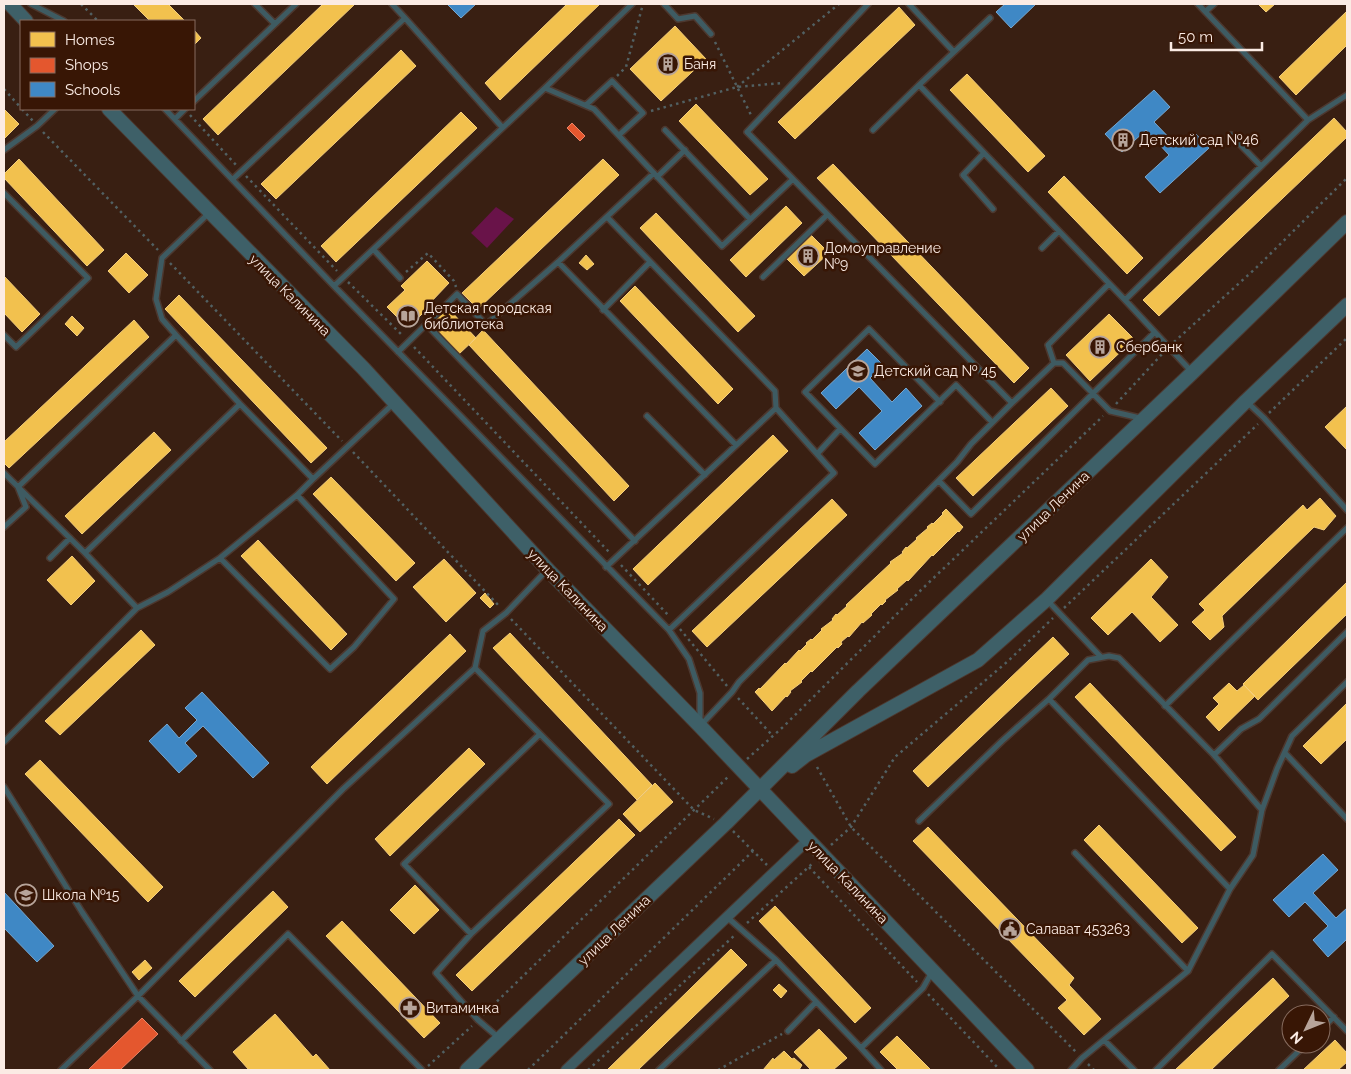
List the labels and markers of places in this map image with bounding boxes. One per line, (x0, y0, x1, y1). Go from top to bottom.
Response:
building icon: Баня (656, 52, 680, 76)
place label: Баня (684, 56, 716, 72)
building icon: Детский сад №46 (1111, 128, 1135, 152)
place label: Детский сад №46 (1139, 132, 1259, 148)
place label: Домоуправление №9 (824, 240, 941, 272)
building icon: Домоуправление №9 (796, 244, 820, 268)
place label: Детская городская библиотека (424, 300, 552, 332)
library icon: Детская городская библиотека (396, 304, 420, 328)
building icon: Сбербанк (1088, 335, 1112, 359)
place label: Сбербанк (1116, 339, 1183, 355)
school or university icon: Детский сад № 45 (846, 359, 870, 383)
place label: Детский сад № 45 (874, 363, 997, 379)
school or university icon: Школа №15 (14, 883, 38, 907)
place label: Школа №15 (42, 887, 120, 903)
public building icon: Салават 453263 (998, 917, 1022, 941)
place label: Салават 453263 (1026, 921, 1130, 937)
pharmacy icon: Витаминка (398, 996, 422, 1020)
place label: Витаминка (426, 1000, 499, 1016)

